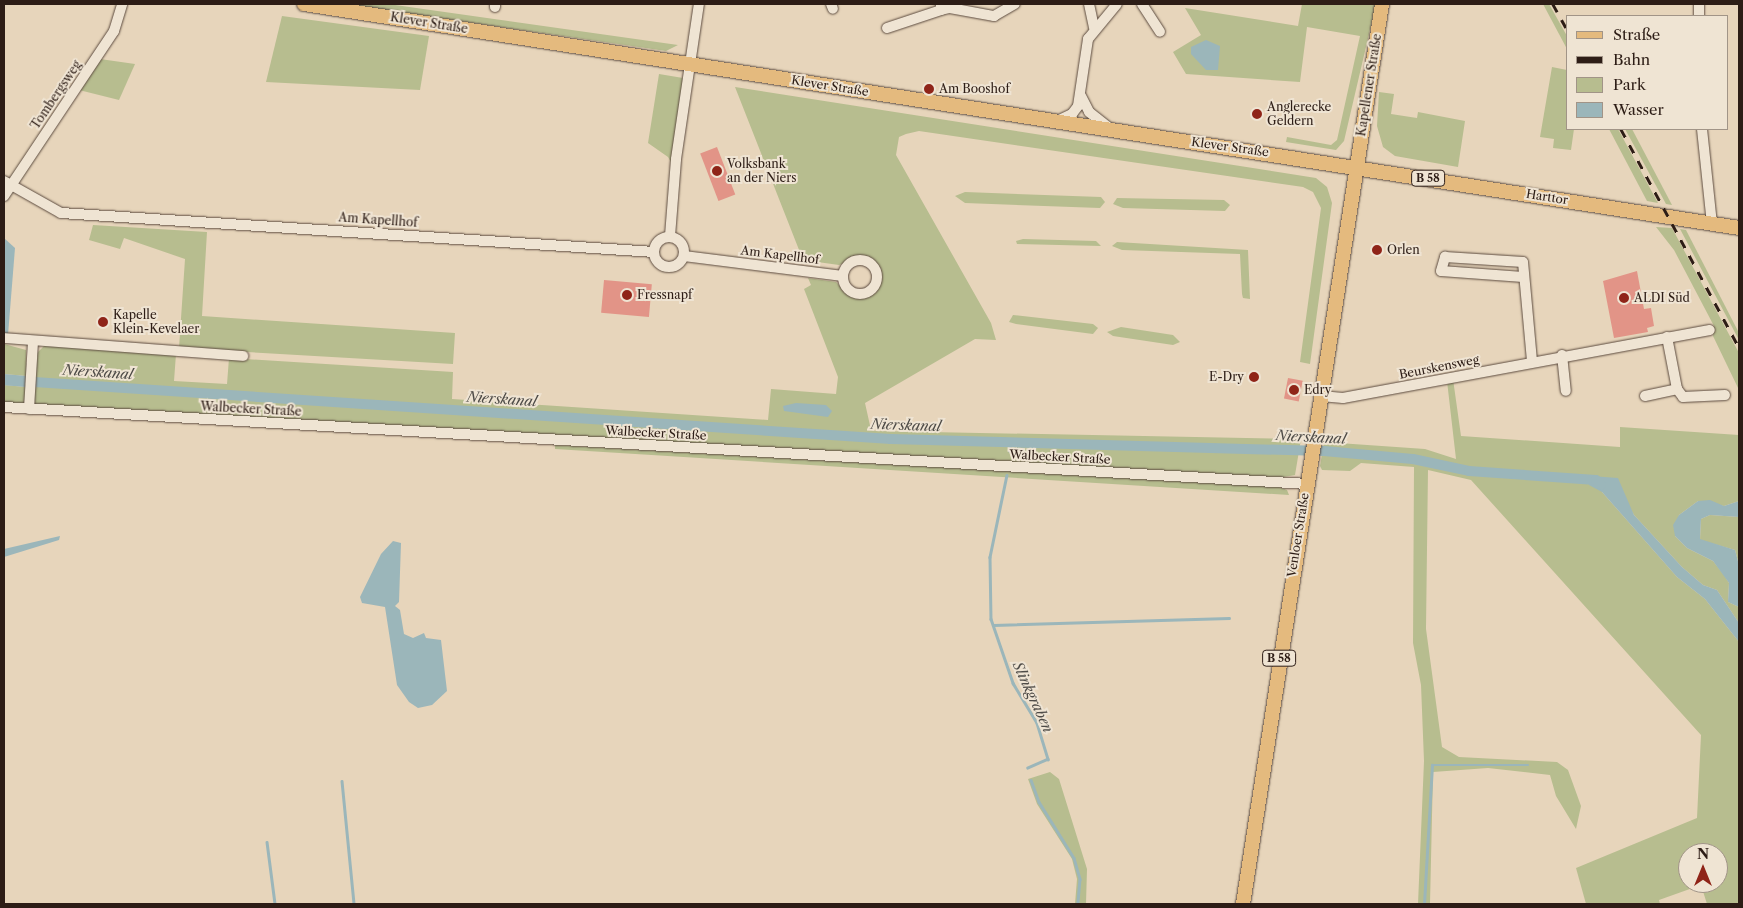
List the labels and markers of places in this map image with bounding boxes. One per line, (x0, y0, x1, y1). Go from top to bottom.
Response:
place label: Am Booshof (939, 82, 1010, 96)
marker: Am Booshof (923, 83, 935, 95)
place label: Anglerecke Geldern (1267, 100, 1331, 128)
marker: Anglerecke Geldern (1251, 108, 1263, 120)
place label: Volksbank an der Niers (727, 157, 797, 185)
marker: Volksbank an der Niers (711, 165, 723, 177)
place label: Orlen (1387, 243, 1420, 257)
marker: Orlen (1371, 244, 1383, 256)
place label: Fressnapf (637, 288, 692, 302)
marker: Fressnapf (621, 289, 633, 301)
place label: ALDI Süd (1634, 291, 1690, 305)
marker: ALDI Süd (1618, 292, 1630, 304)
place label: Kapelle Klein-Kevelaer (113, 308, 199, 336)
marker: Kapelle Klein-Kevelaer (97, 316, 109, 328)
place label: E-Dry (1209, 370, 1244, 384)
marker: E-Dry (1248, 371, 1260, 383)
place label: Edry (1304, 383, 1331, 397)
marker: Edry (1288, 384, 1300, 396)

